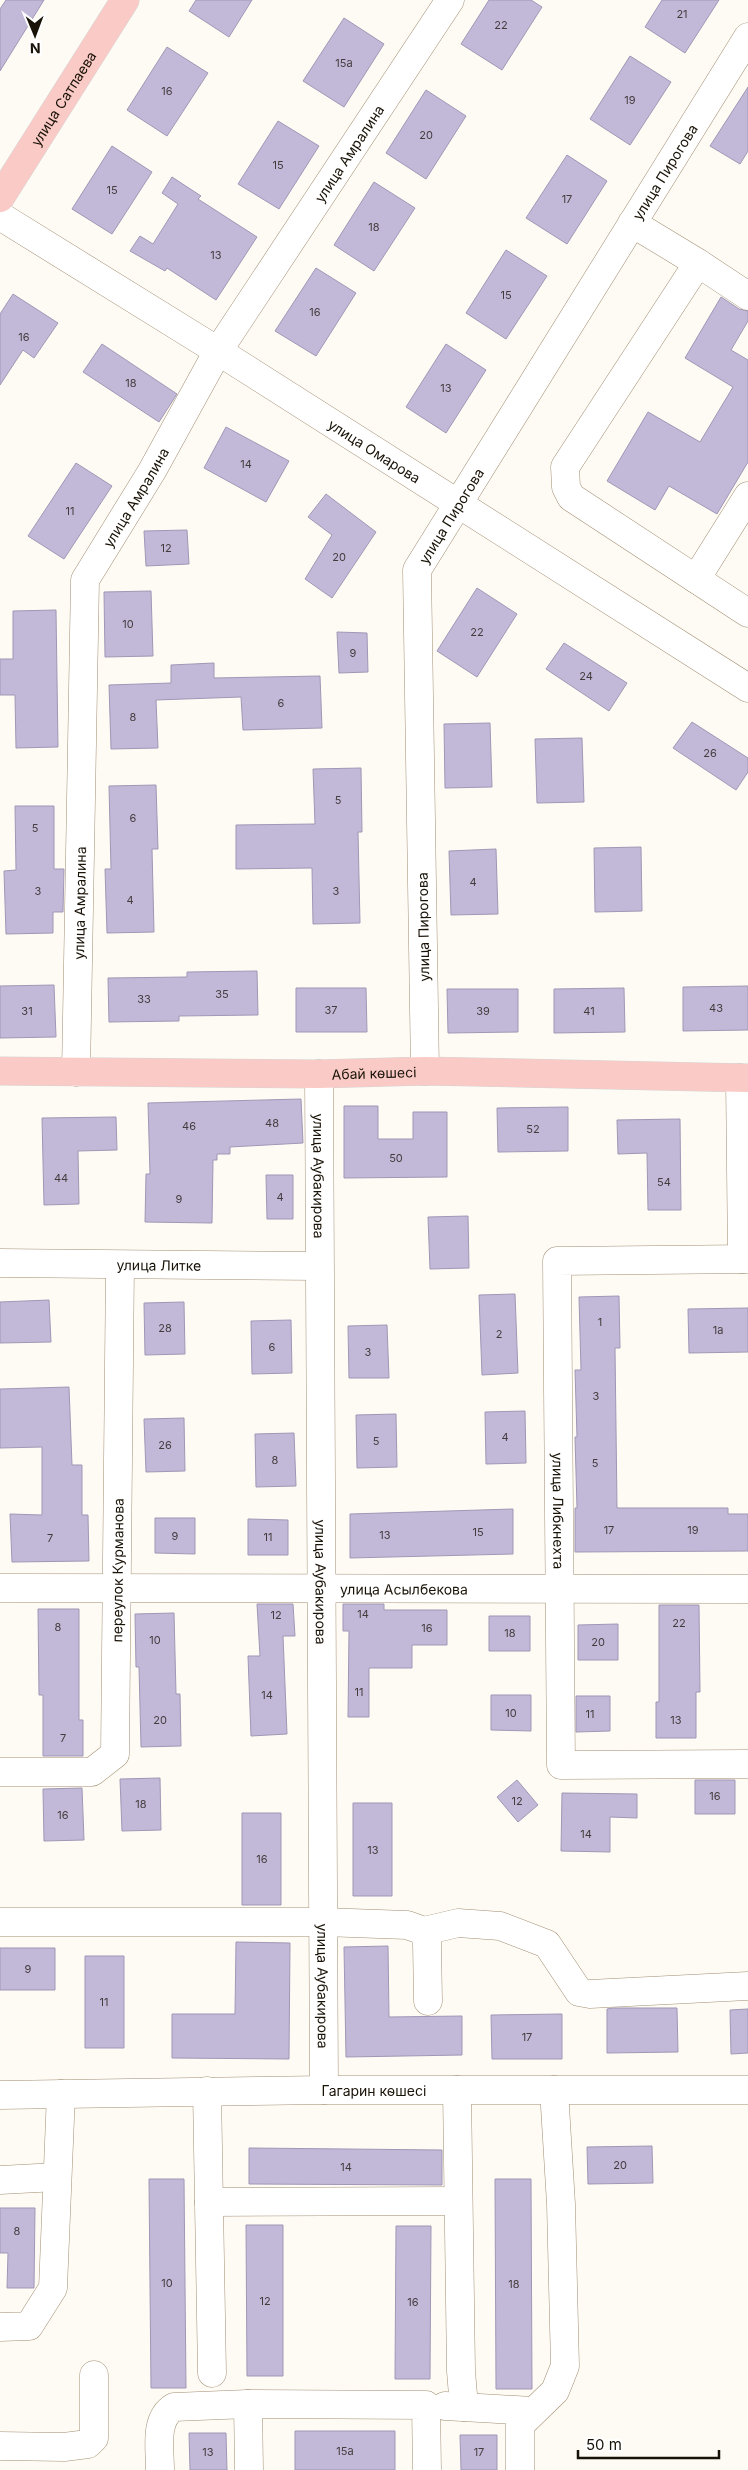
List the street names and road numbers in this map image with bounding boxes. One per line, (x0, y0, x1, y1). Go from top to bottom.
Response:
street label: улица Сатпаева (27, 48, 99, 149)
street label: улица Амралина (310, 101, 387, 205)
street label: улица Пирогова (628, 121, 701, 223)
street label: улица Омарова (325, 415, 424, 486)
street label: улица Амралина (99, 444, 172, 550)
street label: улица Пирогова (415, 465, 487, 567)
street label: улица Амралина (70, 846, 89, 960)
street label: улица Пирогова (414, 872, 432, 982)
street label: Абай көшесі (331, 1063, 417, 1082)
street label: улица Аубакирова (311, 1113, 328, 1239)
street label: улица Литке (117, 1256, 201, 1273)
street label: улица Либкнехта (550, 1452, 568, 1569)
street label: переулок Курманова (108, 1498, 126, 1643)
street label: улица Аубакирова (313, 1519, 330, 1645)
street label: улица Асылбекова (340, 1580, 468, 1597)
street label: улица Аубакирова (315, 1923, 332, 2049)
street label: Гагарин көшесі (322, 2082, 426, 2099)

